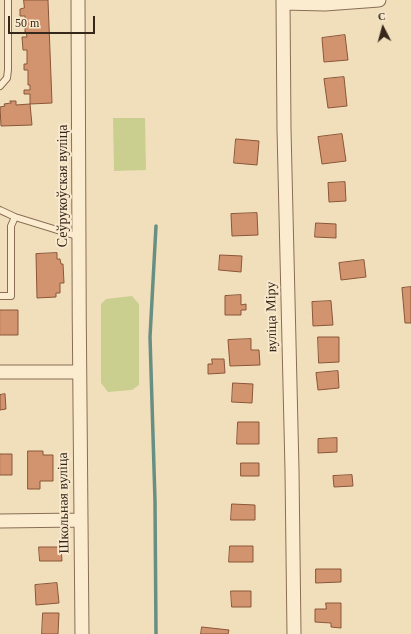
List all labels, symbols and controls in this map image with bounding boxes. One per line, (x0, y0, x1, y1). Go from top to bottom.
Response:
scale bar (10, 8, 97, 34)
north arrow (363, 8, 403, 48)
text: С (377, 10, 386, 22)
text: 50 m (15, 16, 39, 30)
street label: Сеўрукоўская вуліца (55, 125, 71, 247)
street label: вуліца Міру (263, 281, 281, 353)
street label: Школьная вуліца (55, 452, 73, 554)

